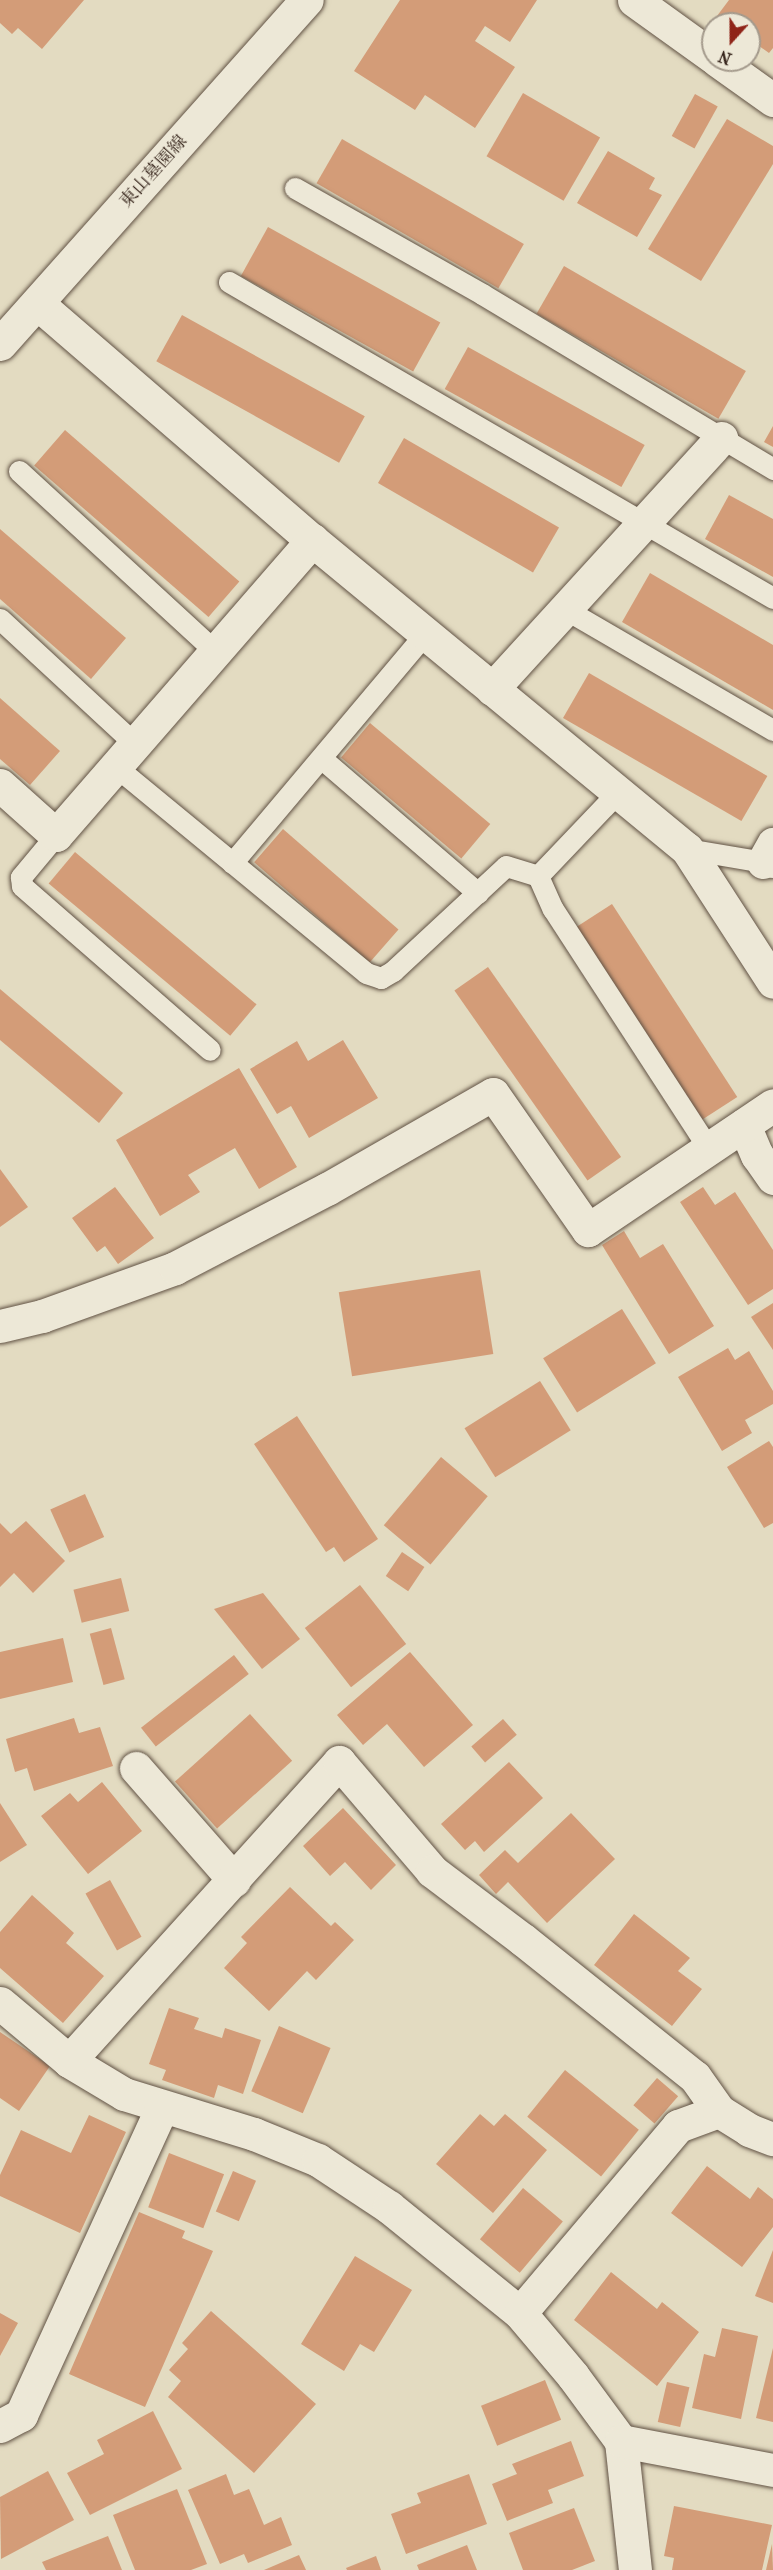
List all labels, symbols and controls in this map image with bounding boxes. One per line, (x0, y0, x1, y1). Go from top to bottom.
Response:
north arrow (701, 12, 761, 72)
text: N (716, 46, 734, 68)
street label: 東山墓園線 (116, 131, 192, 213)

